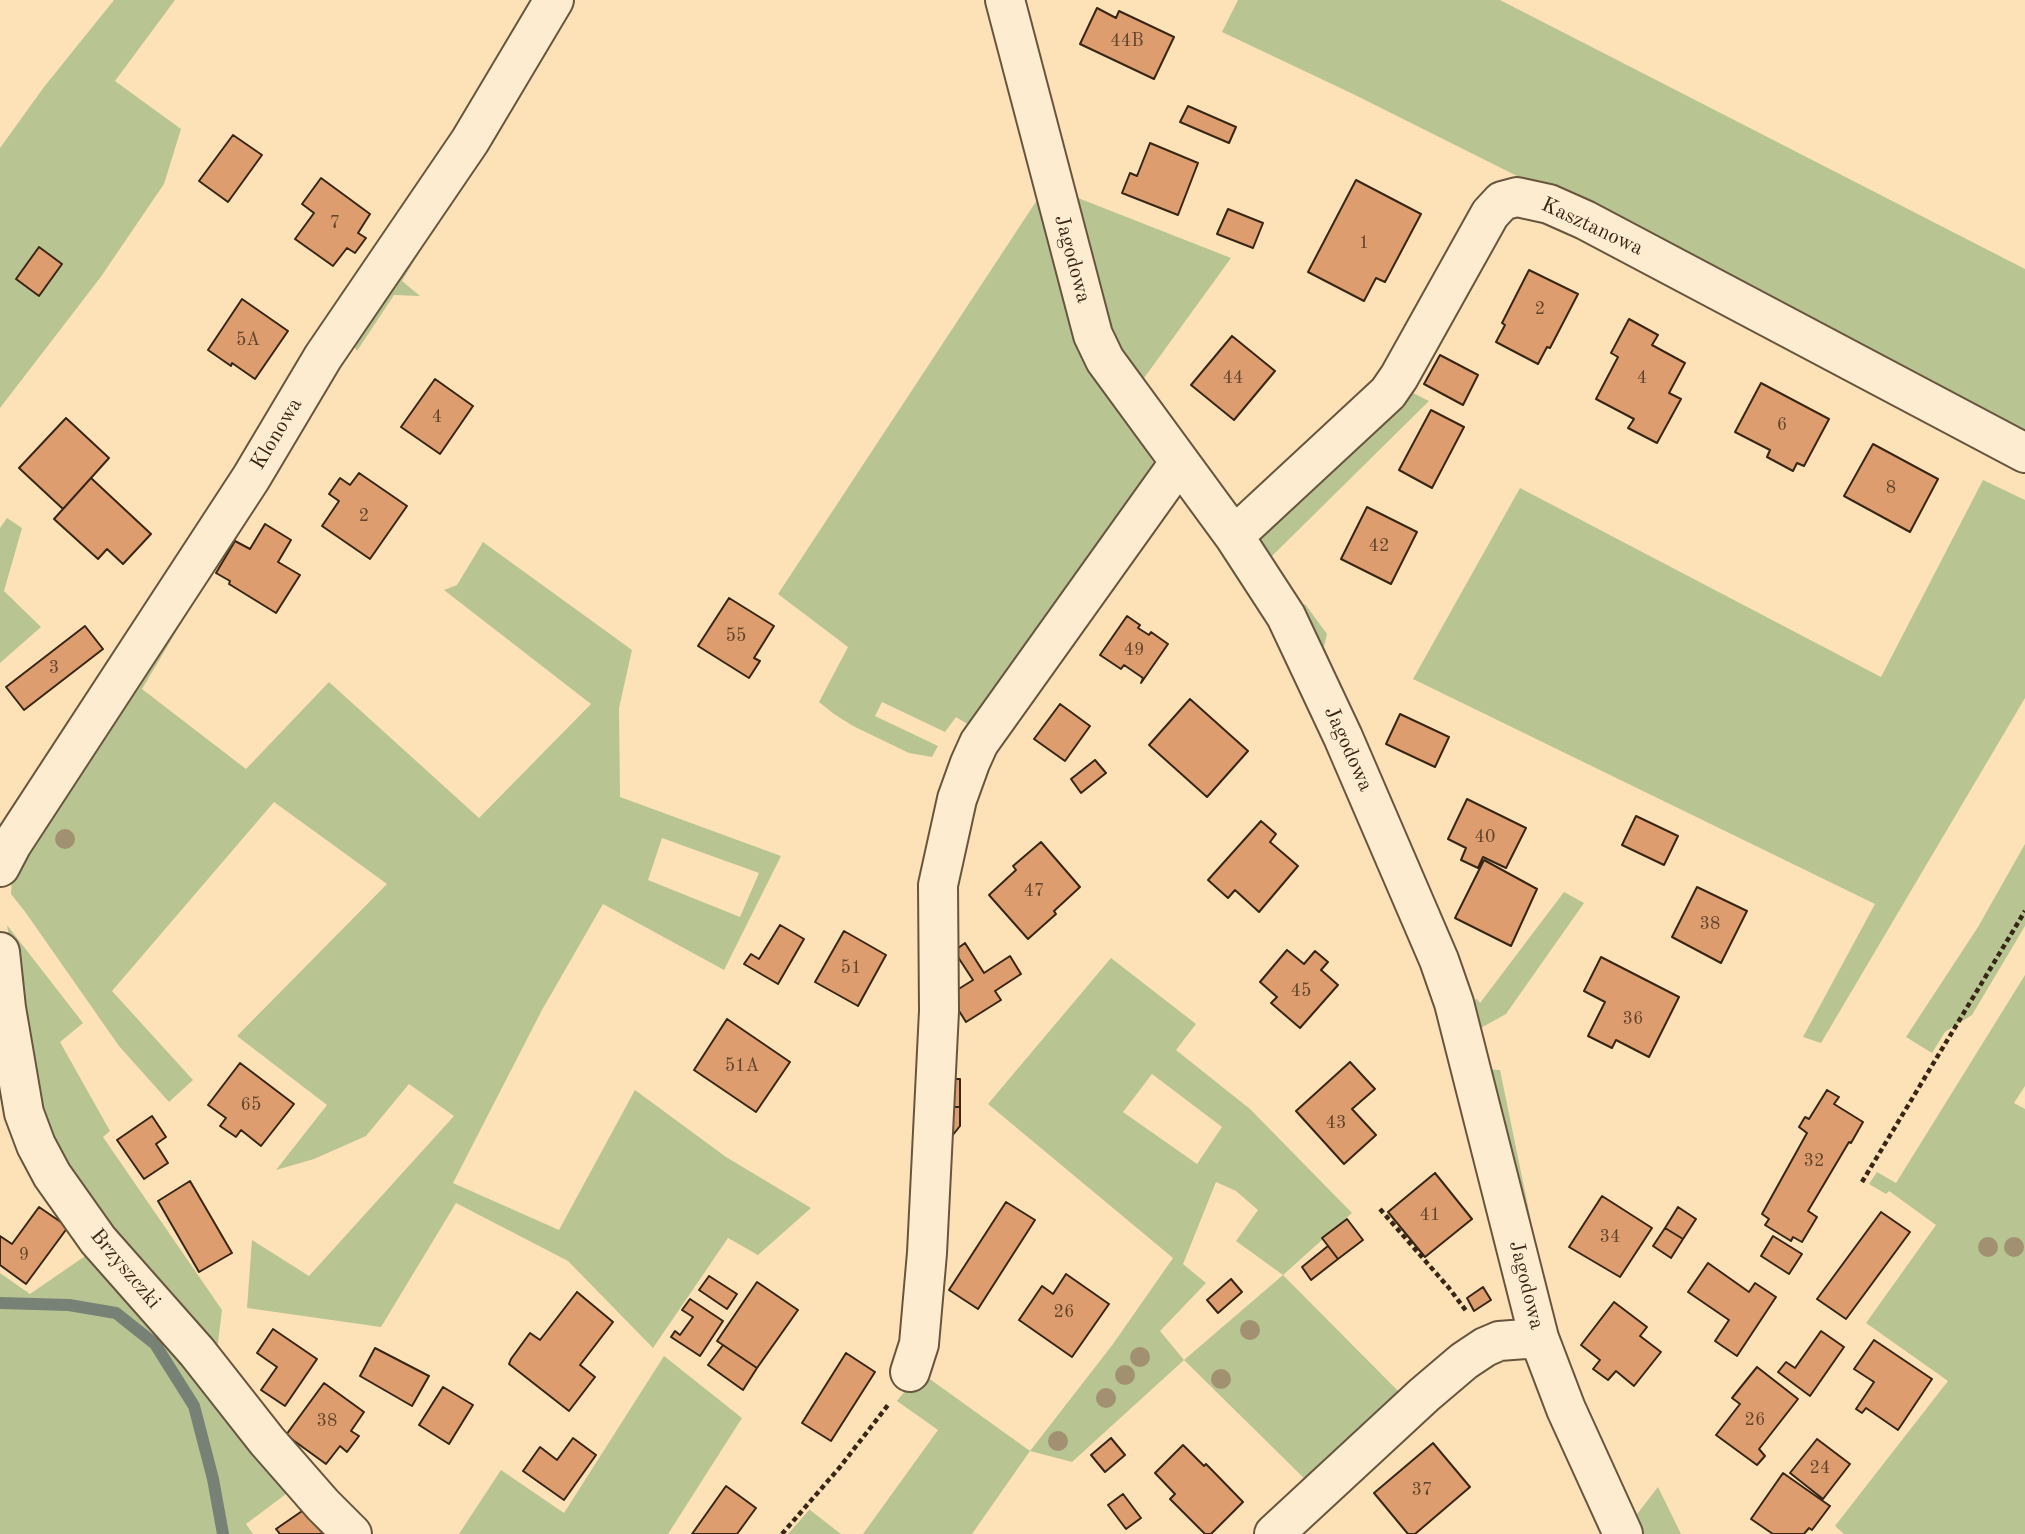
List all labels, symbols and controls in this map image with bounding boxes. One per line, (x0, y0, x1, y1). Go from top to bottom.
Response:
house number: 44B (1110, 30, 1144, 52)
street label: Kasztanowa (1537, 192, 1647, 262)
house number: 7 (330, 212, 340, 234)
street label: Jagodowa (1048, 212, 1096, 306)
house number: 1 (1359, 232, 1369, 254)
house number: 2 (1535, 298, 1545, 320)
house number: 5A (236, 329, 260, 351)
house number: 44 (1223, 367, 1243, 389)
house number: 4 (1637, 367, 1647, 389)
street label: Klonowa (246, 393, 308, 475)
house number: 4 (432, 406, 442, 428)
house number: 6 (1777, 414, 1787, 436)
house number: 8 (1886, 477, 1896, 499)
house number: 2 (359, 505, 369, 527)
house number: 42 (1369, 535, 1389, 557)
house number: 55 (726, 625, 746, 647)
house number: 49 (1124, 639, 1144, 661)
house number: 3 (49, 657, 59, 679)
street label: Jagodowa (1318, 703, 1378, 795)
house number: 40 (1475, 826, 1495, 848)
house number: 47 (1024, 880, 1044, 902)
house number: 38 (1700, 913, 1720, 935)
house number: 51 (841, 957, 861, 979)
house number: 45 (1291, 980, 1311, 1002)
house number: 36 (1623, 1008, 1643, 1030)
house number: 51A (725, 1055, 759, 1077)
house number: 65 (241, 1094, 261, 1116)
house number: 43 (1326, 1112, 1346, 1134)
house number: 32 (1804, 1150, 1824, 1172)
house number: 41 (1420, 1204, 1440, 1226)
street label: Brzyszczki (84, 1224, 166, 1314)
house number: 34 (1600, 1226, 1620, 1248)
street label: Jagodowa (1503, 1238, 1549, 1332)
house number: 9 (19, 1244, 29, 1266)
house number: 26 (1054, 1301, 1074, 1323)
house number: 26 (1745, 1409, 1765, 1431)
house number: 38 (317, 1410, 337, 1432)
house number: 24 (1810, 1457, 1830, 1479)
house number: 37 (1412, 1479, 1432, 1501)

